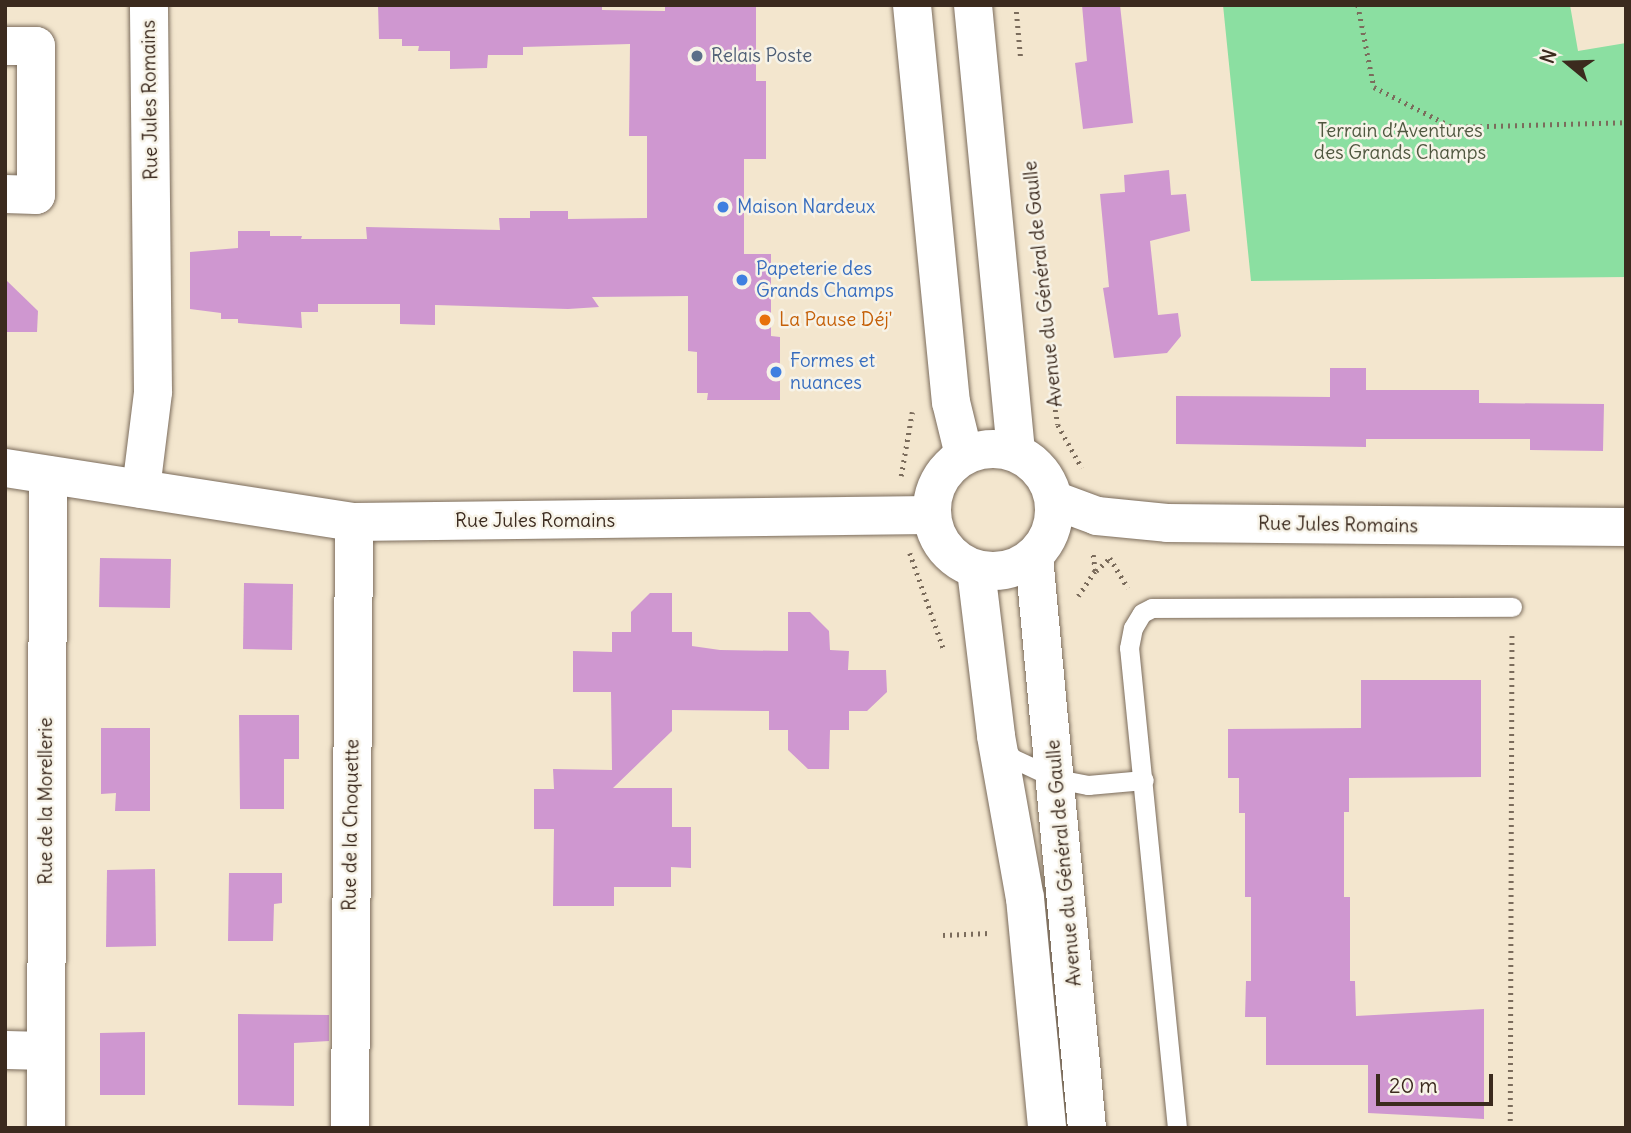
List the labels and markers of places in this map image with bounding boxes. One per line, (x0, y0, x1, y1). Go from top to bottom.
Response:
place label: Relais Poste (711, 45, 812, 67)
marker: Relais Poste (689, 48, 705, 64)
place label: Maison Nardeux (737, 196, 875, 218)
marker: Maison Nardeux (715, 199, 731, 215)
place label: Papeterie des Grands Champs (756, 258, 894, 302)
marker: Papeterie des Grands Champs (734, 272, 750, 288)
place label: La Pause Déj' (779, 309, 892, 331)
marker: La Pause Déj' (757, 312, 773, 328)
place label: Formes et nuances (790, 350, 875, 394)
marker: Formes et nuances (768, 364, 784, 380)

